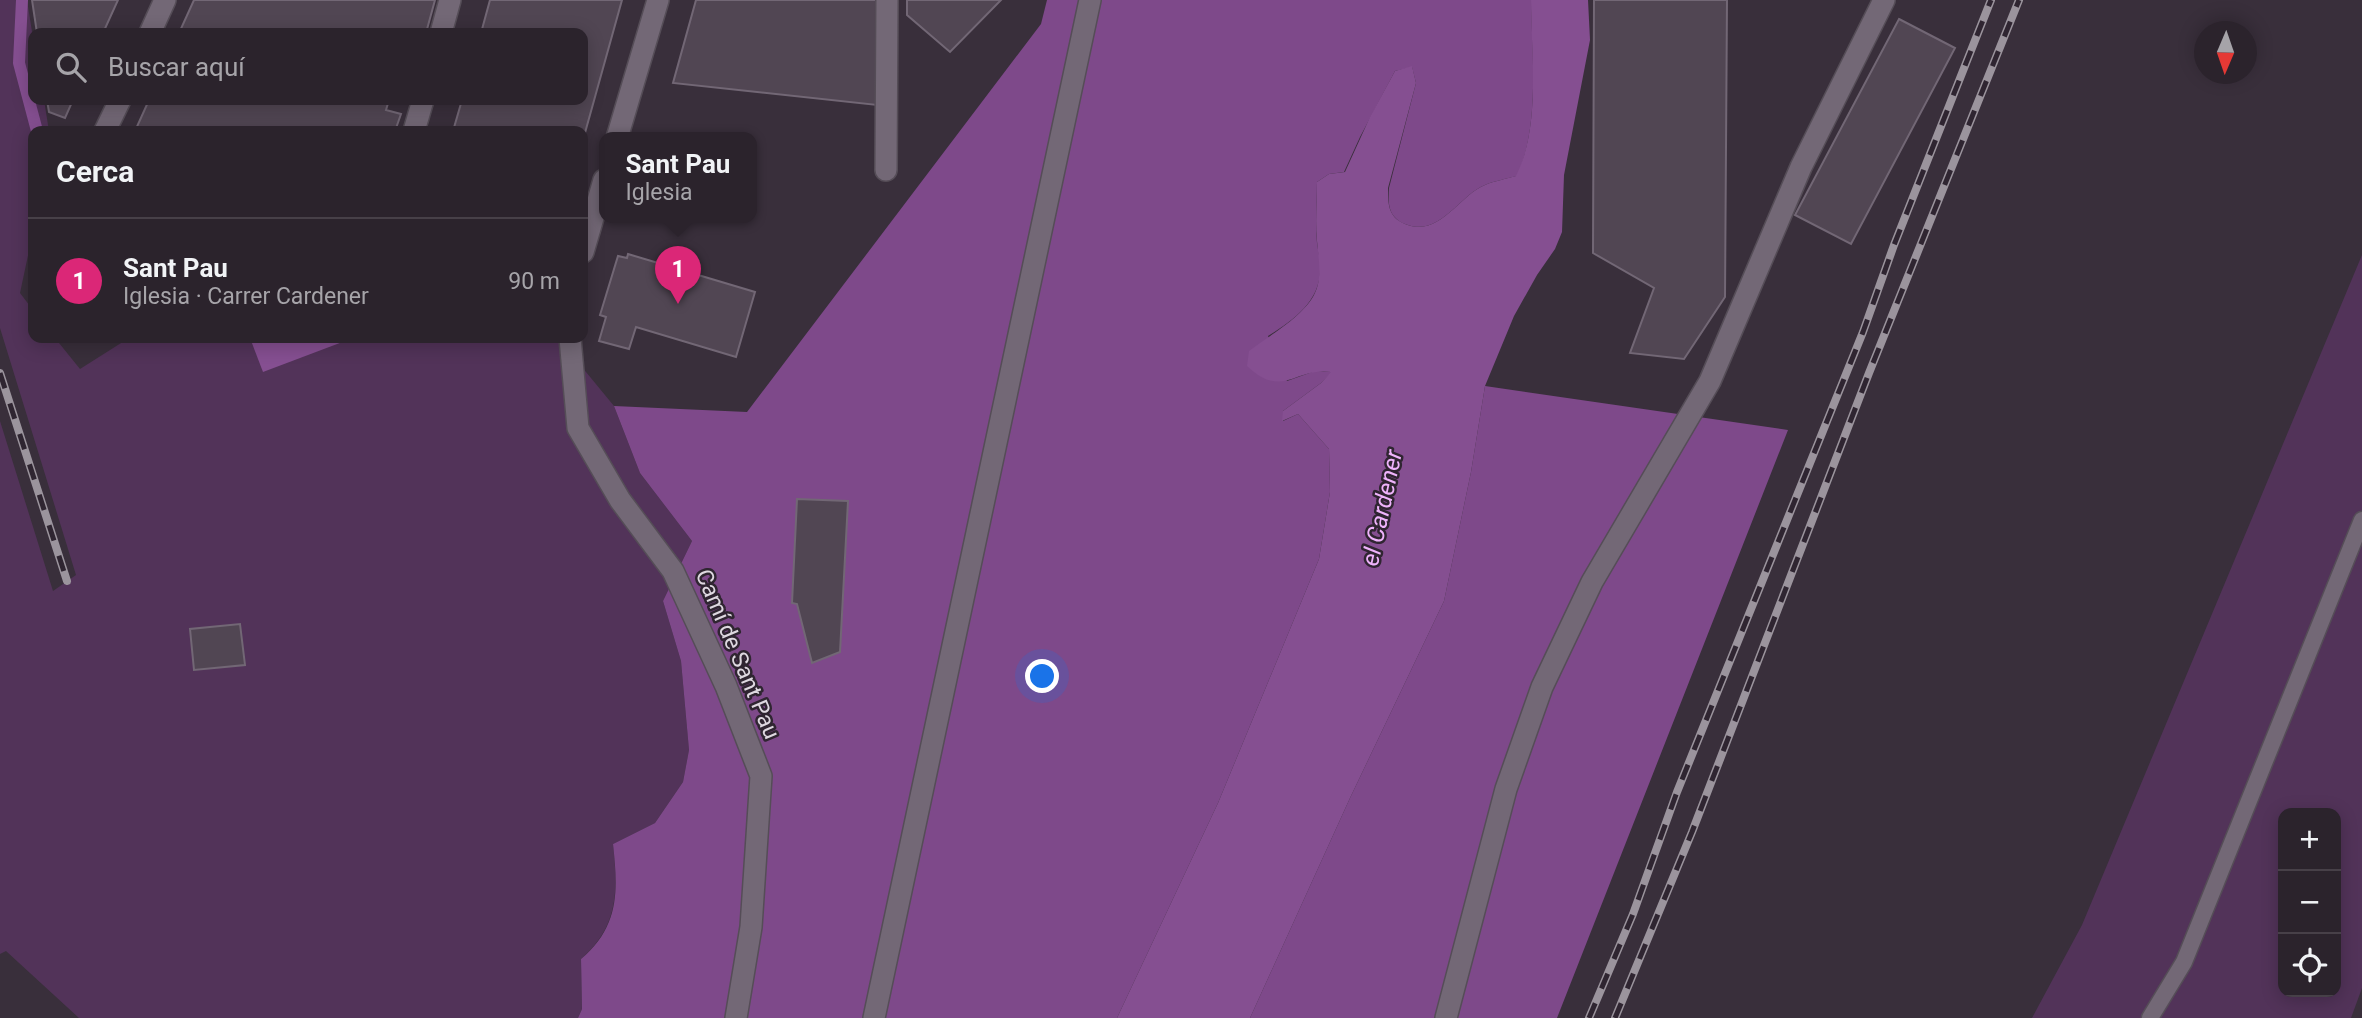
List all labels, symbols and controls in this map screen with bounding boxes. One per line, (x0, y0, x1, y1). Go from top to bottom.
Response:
north arrow (2194, 21, 2257, 84)
search box (28, 28, 588, 105)
icon: search (52, 48, 90, 86)
text: Buscar aquí (108, 52, 245, 82)
popup (599, 132, 757, 223)
text: Sant Pau (626, 149, 730, 179)
text: Cerca (56, 154, 134, 189)
text: Iglesia (626, 179, 693, 206)
pin: 1 (655, 246, 701, 304)
text: Sant Pau (123, 253, 228, 283)
text: 1 (72, 268, 86, 295)
text: 90 m (508, 268, 560, 295)
text: Iglesia · Carrer Cardener (123, 283, 369, 310)
water label: el Cardener (1356, 446, 1408, 569)
street label: Camí de Sant Pau (690, 565, 785, 743)
your location (1025, 659, 1059, 693)
map controls (2278, 808, 2341, 997)
button: + (2278, 808, 2341, 871)
button: − (2278, 871, 2341, 934)
button: locate (2278, 934, 2341, 997)

